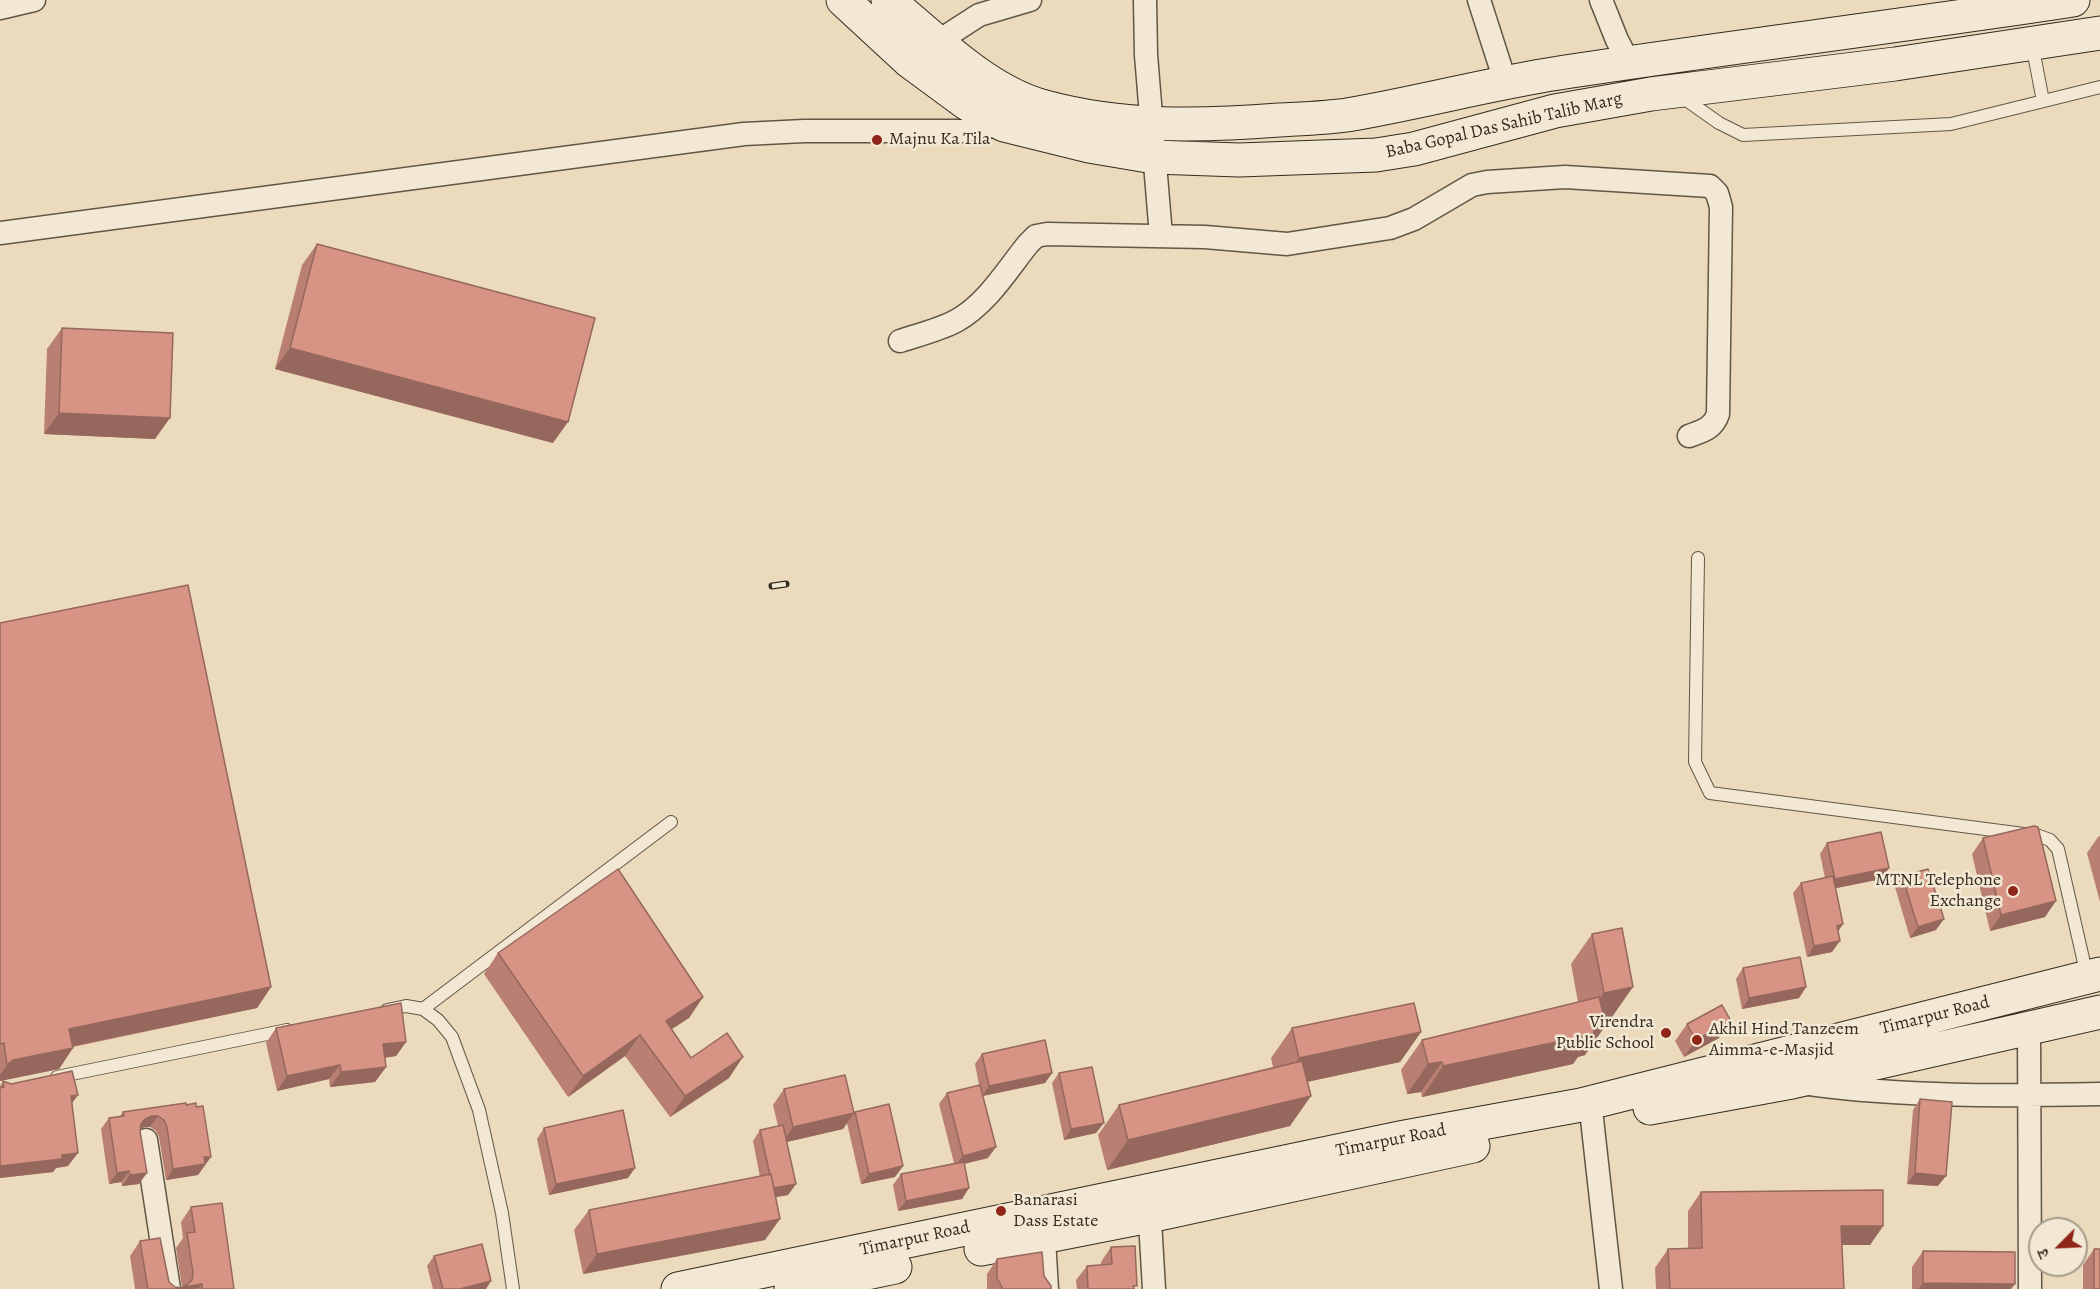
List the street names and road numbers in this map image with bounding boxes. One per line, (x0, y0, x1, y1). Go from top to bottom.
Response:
street label: Baba Gopal Das Sahib Talib Marg (1384, 88, 1624, 164)
street label: Timarpur Road (1878, 992, 1992, 1040)
street label: Timarpur Road (1334, 1120, 1448, 1162)
street label: Timarpur Road (858, 1217, 972, 1261)

